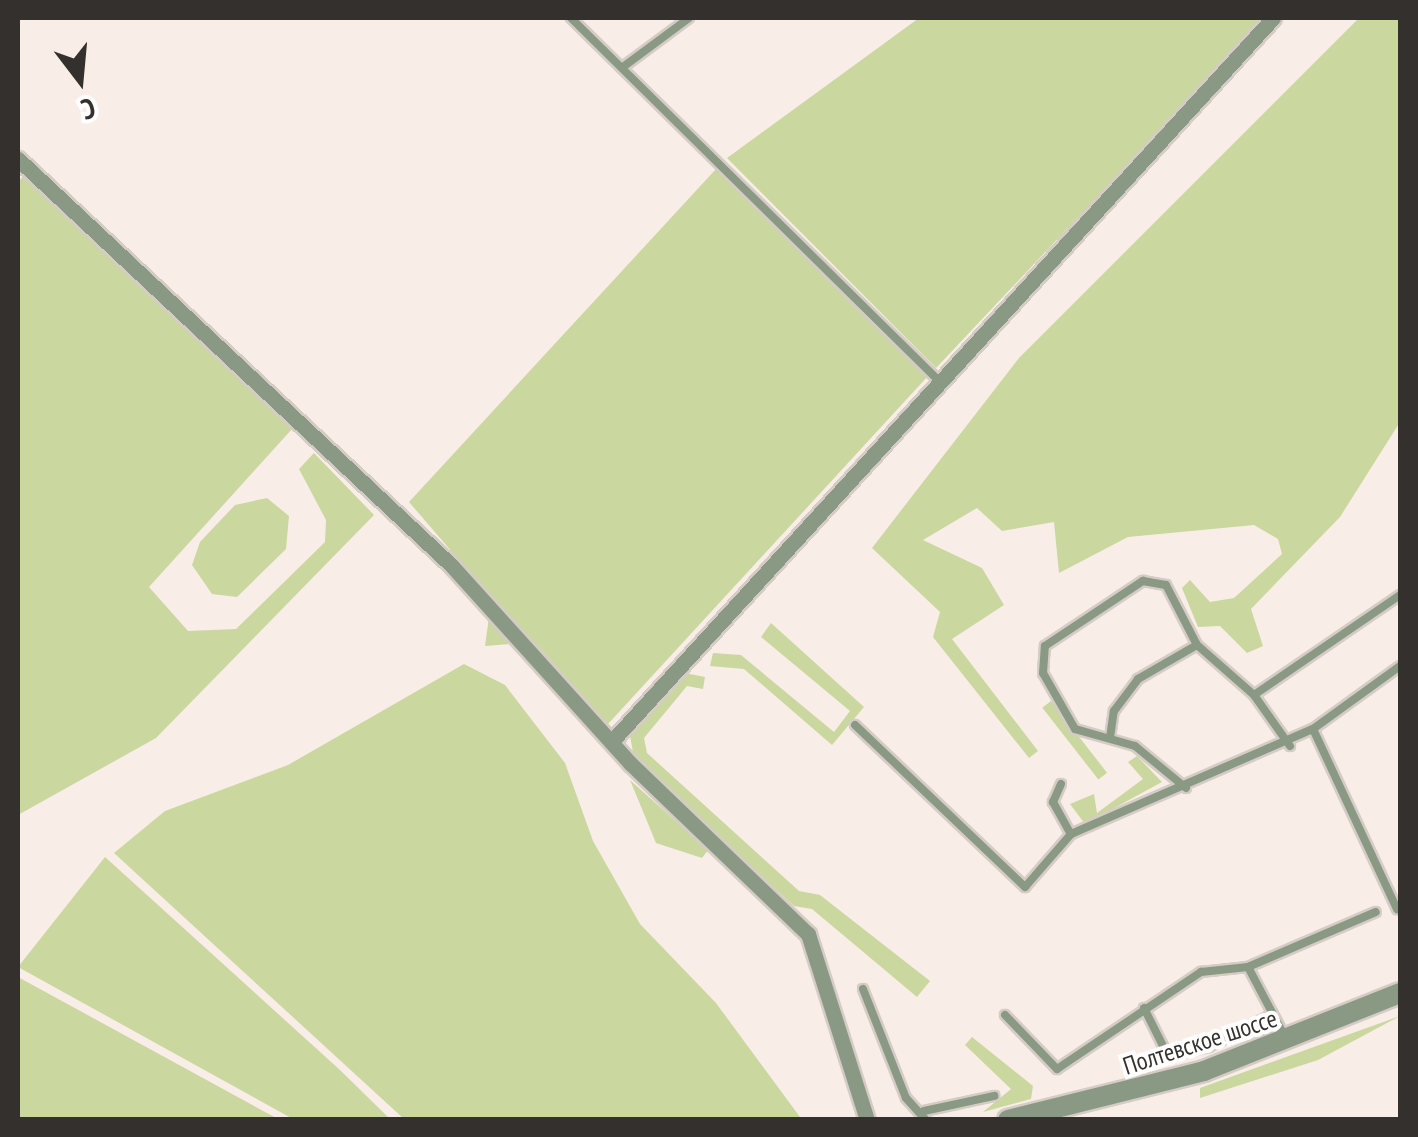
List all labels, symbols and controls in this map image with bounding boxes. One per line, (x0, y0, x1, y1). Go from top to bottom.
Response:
north arrow (30, 30, 130, 130)
text: С (77, 90, 100, 129)
street label: Полтевское шоссе (1119, 1003, 1281, 1081)

